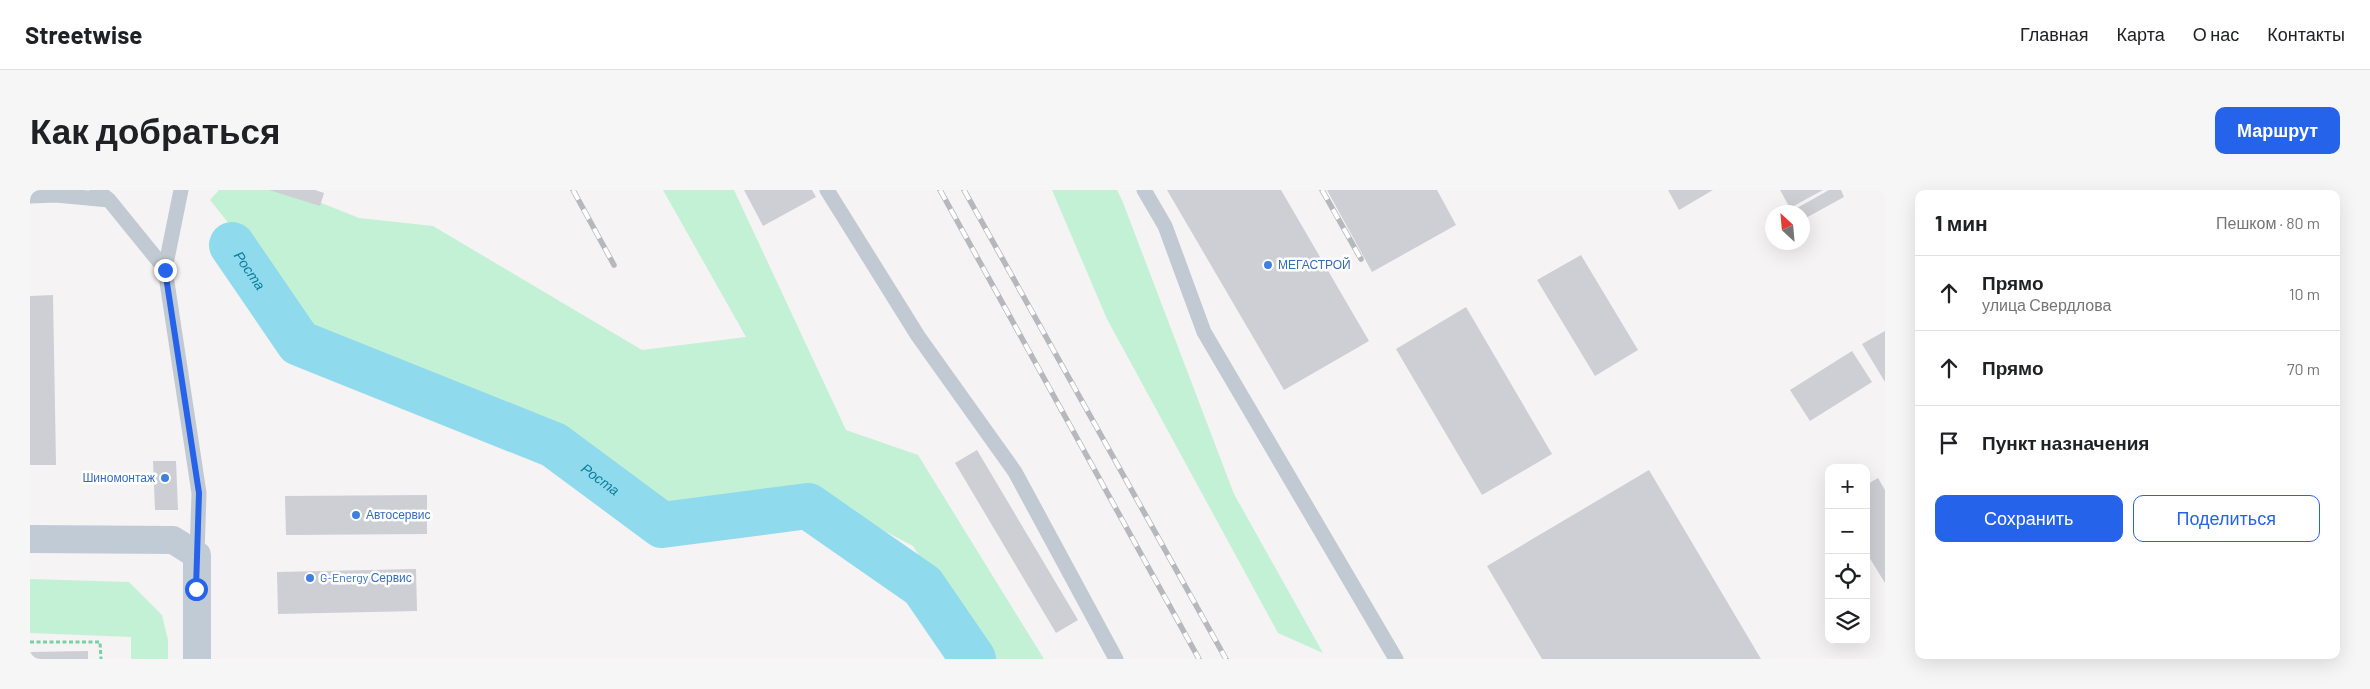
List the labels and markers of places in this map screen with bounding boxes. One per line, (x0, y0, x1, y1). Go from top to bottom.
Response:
place label: МЕГАСТРОЙ (1278, 257, 1351, 271)
marker: МЕГАСТРОЙ (1262, 259, 1274, 271)
place label: Шиномонтаж (82, 470, 155, 484)
marker: Шиномонтаж (159, 472, 171, 484)
place label: Автосервис (366, 507, 431, 522)
marker: Автосервис (350, 509, 362, 521)
place label: G-Energy Сервис (320, 570, 412, 585)
marker: G-Energy Сервис (304, 572, 316, 584)

